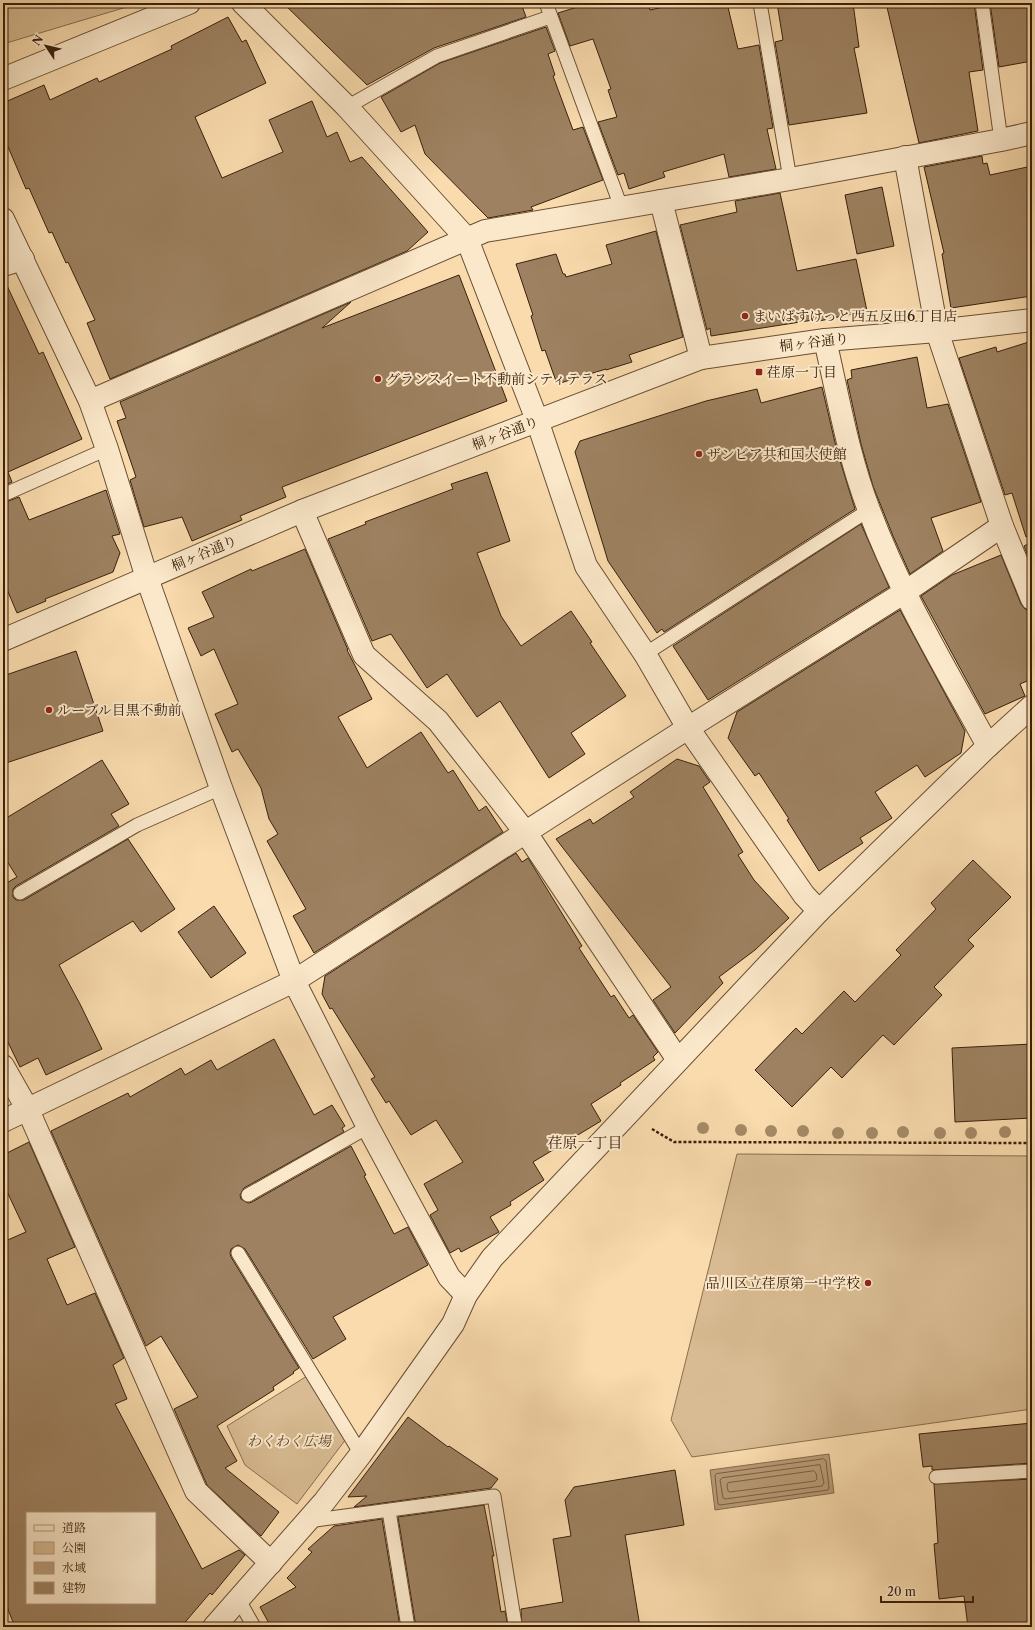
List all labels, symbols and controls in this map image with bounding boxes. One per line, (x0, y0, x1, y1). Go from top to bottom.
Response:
north arrow (26, 26, 66, 66)
text: N (29, 32, 47, 48)
place label: まいばすけっと西五反田6丁目店 (753, 307, 957, 325)
marker: まいばすけっと西五反田6丁目店 (740, 311, 750, 321)
street label: 桐ヶ谷通り (778, 329, 850, 355)
place label: 荏原一丁目 (767, 363, 837, 381)
marker: 荏原一丁目 (754, 367, 764, 377)
place label: グランスイート不動前シティテラス (386, 370, 608, 388)
marker: グランスイート不動前シティテラス (373, 374, 383, 384)
street label: 桐ヶ谷通り (469, 412, 541, 454)
place label: ザンビア共和国大使館 (707, 445, 847, 463)
marker: ザンビア共和国大使館 (694, 449, 704, 459)
street label: 桐ヶ谷通り (168, 531, 240, 575)
place label: ルーブル目黒不動前 (57, 701, 182, 719)
marker: ルーブル目黒不動前 (44, 705, 54, 715)
district label: 荏原一丁目 (547, 1133, 623, 1152)
place label: 品川区立荏原第一中学校 (706, 1274, 860, 1292)
marker: 品川区立荏原第一中学校 (863, 1278, 873, 1288)
park label: わくわく広場 (247, 1432, 333, 1450)
legend (26, 1512, 156, 1604)
text: 道路 (62, 1520, 86, 1535)
text: 公園 (62, 1540, 86, 1555)
text: 水域 (62, 1560, 86, 1575)
scale bar (881, 1578, 973, 1604)
text: 建物 (62, 1580, 86, 1595)
text: 20 m (887, 1584, 916, 1599)

